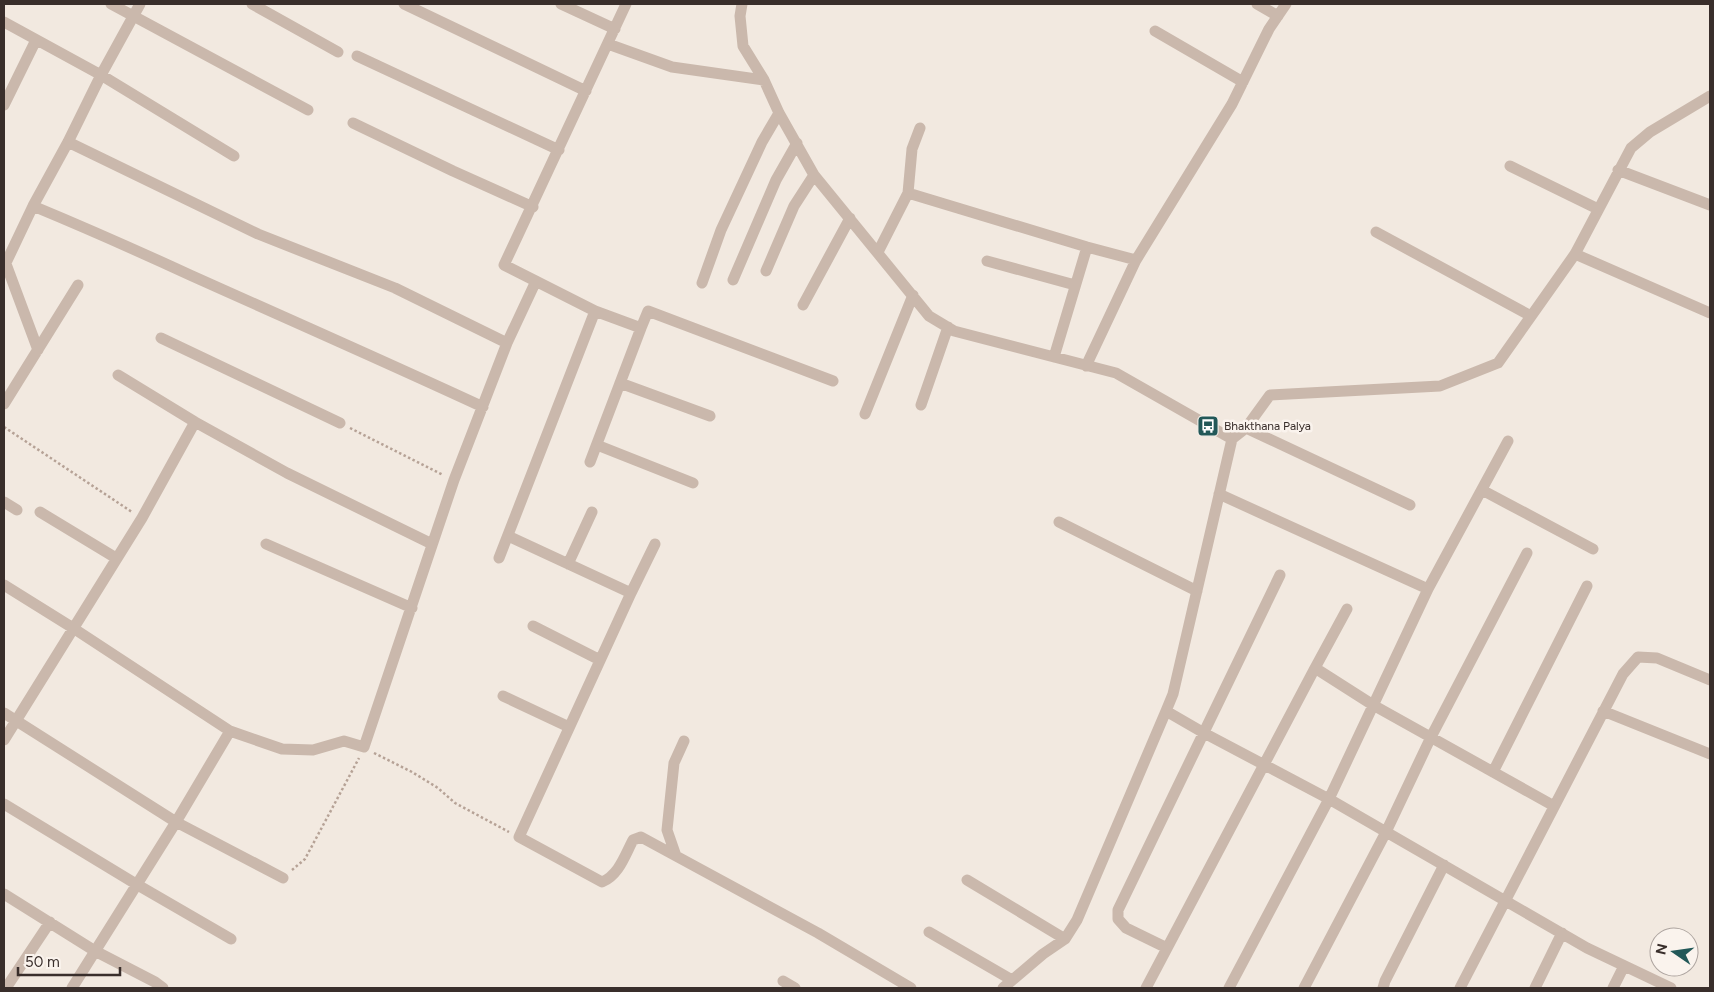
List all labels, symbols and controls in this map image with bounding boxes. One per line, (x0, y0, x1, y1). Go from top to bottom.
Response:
bus stop icon: Bhakthana Palya (1196, 414, 1220, 438)
place label: Bhakthana Palya (1224, 419, 1311, 433)
north arrow (1649, 927, 1699, 977)
text: N (1652, 942, 1671, 956)
scale bar (18, 944, 120, 976)
text: 50 m (25, 953, 60, 971)

